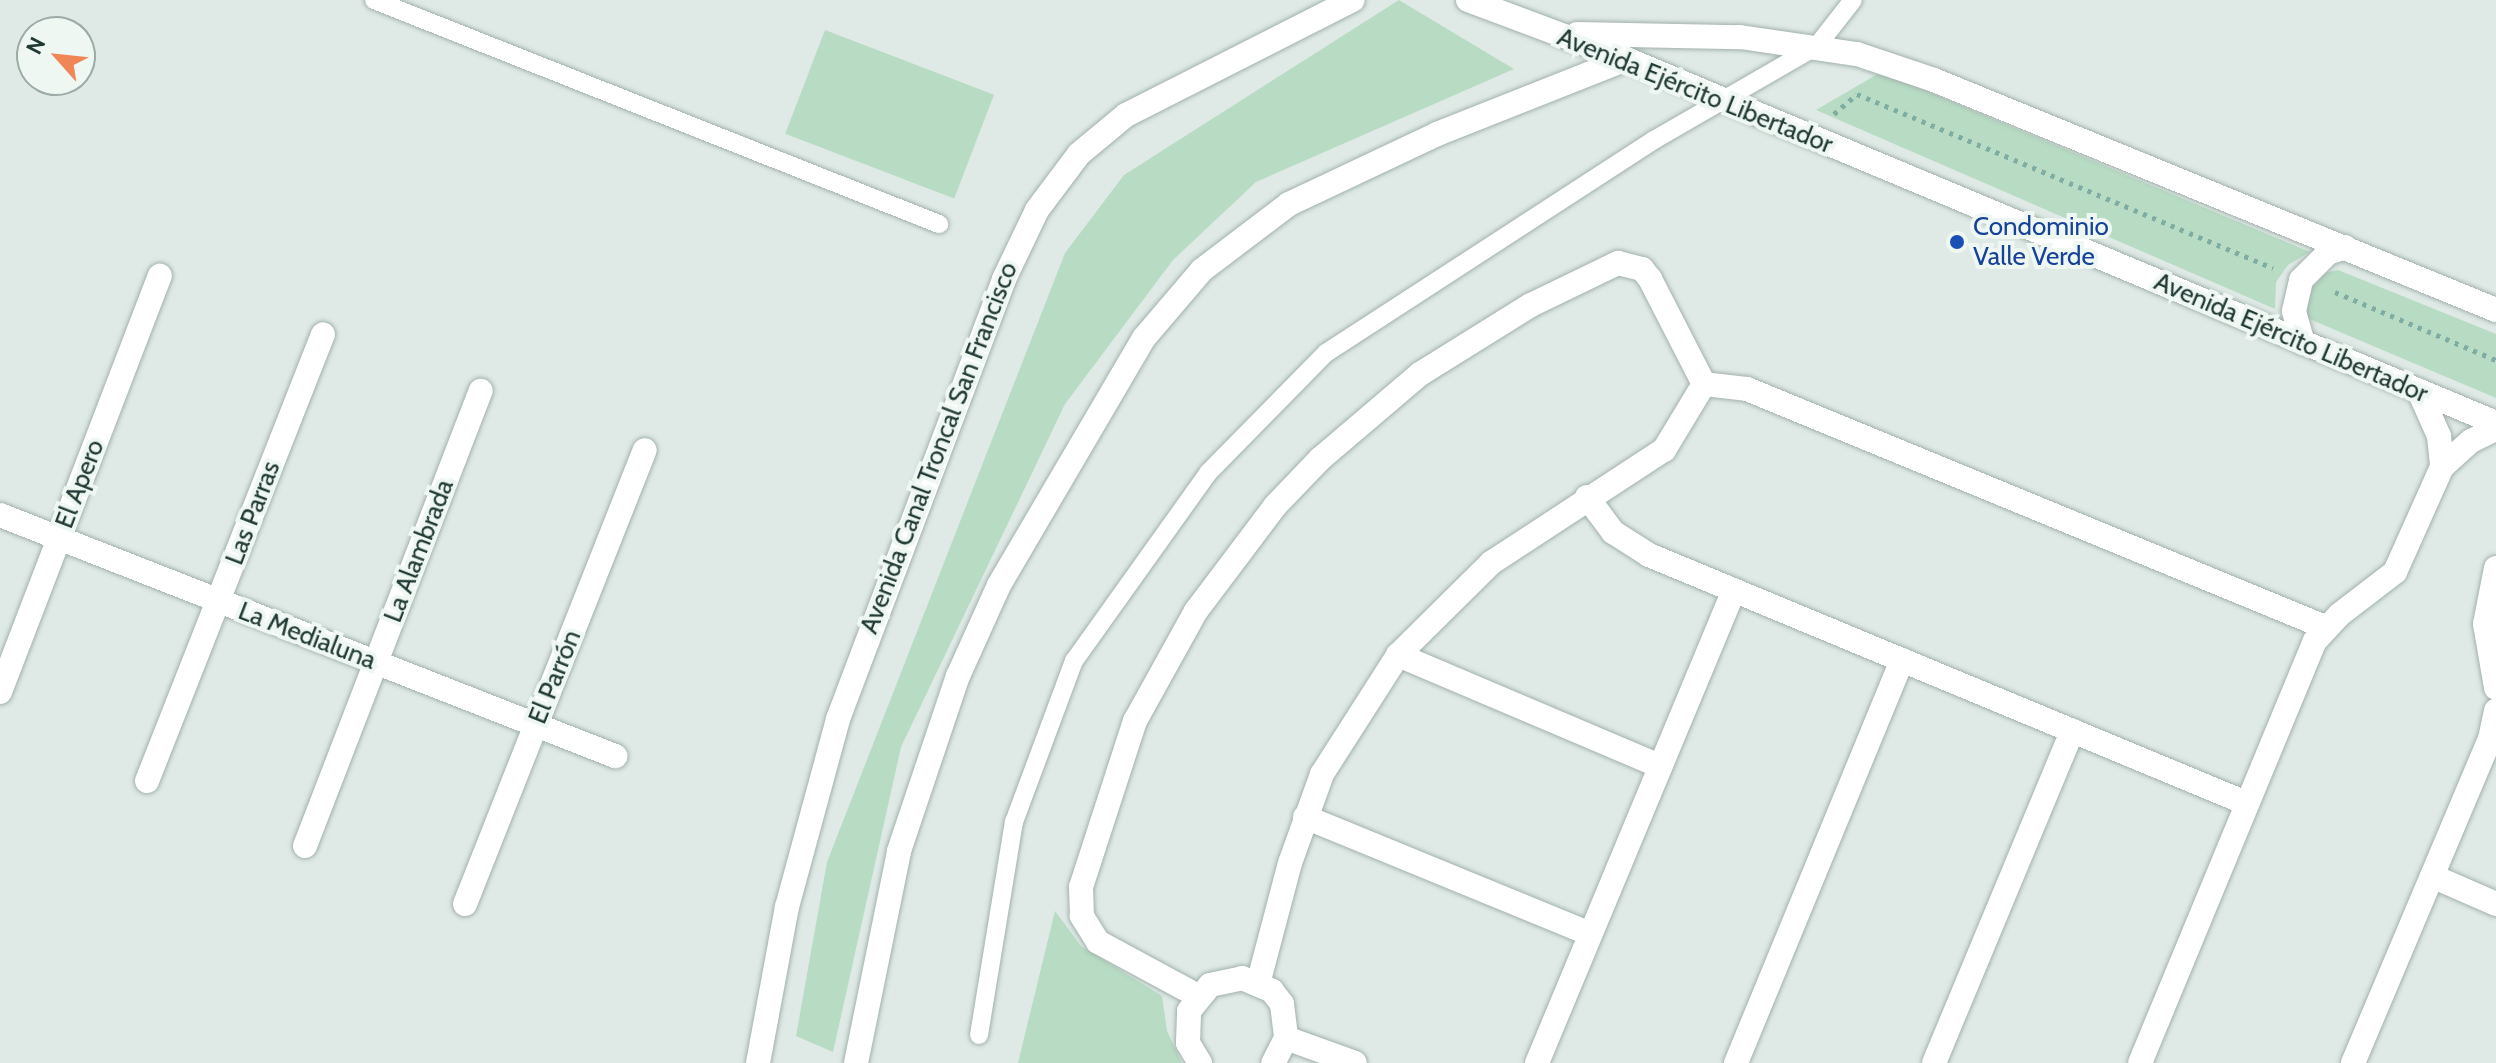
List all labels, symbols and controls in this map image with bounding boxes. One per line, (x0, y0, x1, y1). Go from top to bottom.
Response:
north arrow (16, 16, 96, 96)
street label: Avenida Ejército Libertador (1553, 21, 1837, 161)
text: N (20, 33, 52, 59)
place label: Condominio Valle Verde (1973, 211, 2109, 272)
marker: Condominio Valle Verde (1948, 233, 1966, 251)
street label: Avenida Canal Troncal San Francisco (854, 258, 1024, 638)
street label: Avenida Ejército Libertador (2149, 266, 2433, 410)
street label: El Apero (49, 435, 111, 533)
street label: Las Parras (219, 457, 287, 569)
street label: La Alambrada (377, 475, 461, 627)
street label: La Medialuna (234, 596, 380, 676)
street label: El Parrón (522, 626, 588, 728)

